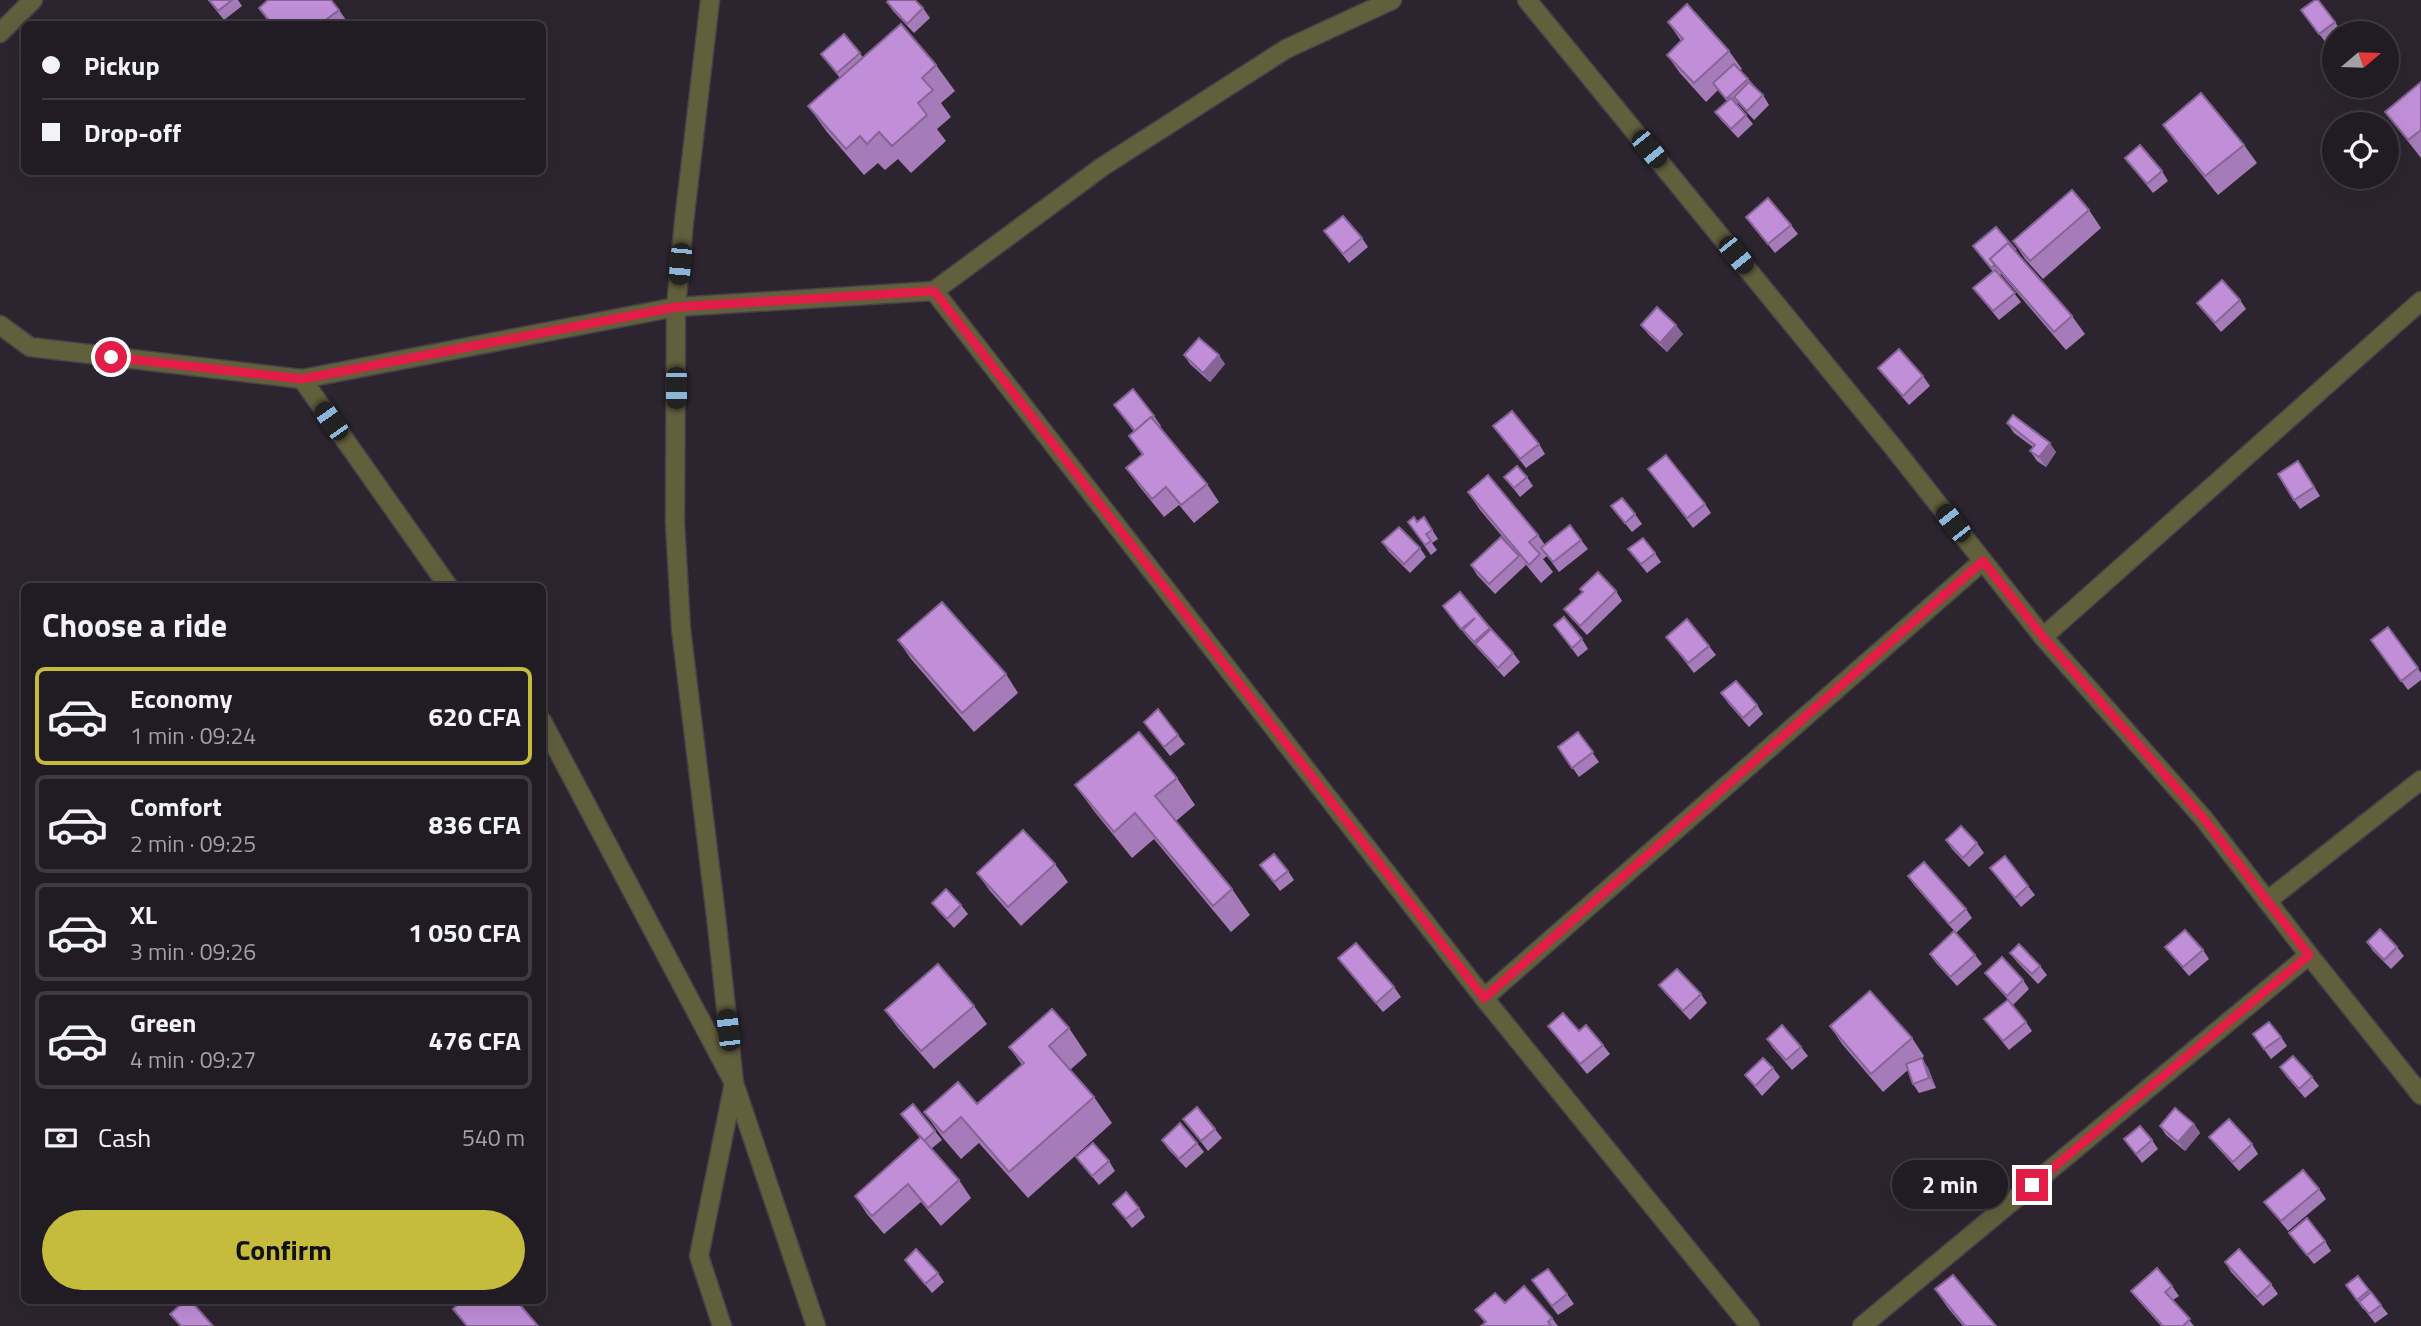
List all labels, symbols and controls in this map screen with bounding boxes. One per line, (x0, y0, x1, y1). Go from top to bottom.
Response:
north arrow (2322, 21, 2399, 98)
map controls (2322, 21, 2399, 189)
text: Pickup (84, 46, 160, 85)
button: locate (2322, 112, 2399, 189)
text: Drop-off (84, 113, 181, 152)
car (1628, 126, 1671, 172)
car (1715, 232, 1758, 278)
car (668, 242, 693, 286)
route start (95, 341, 127, 373)
car (666, 367, 687, 409)
car (311, 398, 352, 444)
car (1932, 500, 1975, 546)
text: Choose a ride (42, 601, 227, 649)
text: Economy (130, 679, 232, 718)
icon: car (46, 685, 109, 748)
text: 620 CFA (429, 697, 521, 736)
text: 1 min · 09:24 (130, 718, 256, 753)
text: Comfort (130, 787, 222, 826)
icon: car (46, 793, 109, 856)
text: 836 CFA (429, 805, 521, 844)
text: 2 min · 09:25 (130, 826, 256, 861)
text: XL (130, 895, 157, 934)
icon: car (46, 901, 109, 964)
text: 1 050 CFA (408, 913, 521, 952)
text: 3 min · 09:26 (130, 934, 256, 969)
text: Green (130, 1003, 196, 1042)
car (716, 1008, 741, 1052)
icon: car (46, 1009, 109, 1072)
text: 476 CFA (429, 1021, 521, 1060)
text: 4 min · 09:27 (130, 1042, 256, 1077)
text: Cash (98, 1118, 151, 1157)
icon: cash (42, 1119, 80, 1157)
text: 540 m (462, 1120, 525, 1155)
callout: 2 min (1892, 1160, 2008, 1210)
text: 2 min (1922, 1167, 1978, 1202)
route end (2016, 1169, 2048, 1201)
button: Confirm (42, 1210, 525, 1290)

